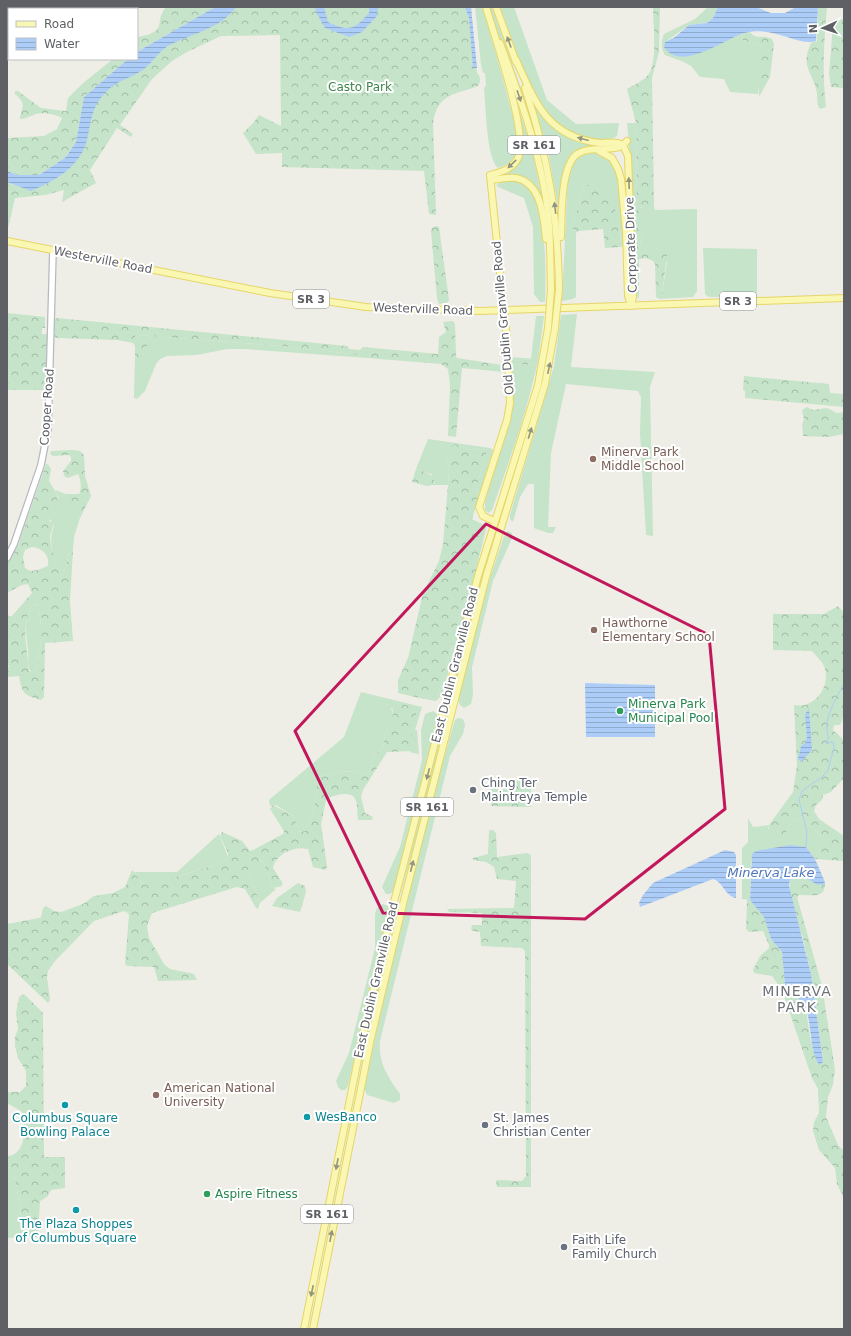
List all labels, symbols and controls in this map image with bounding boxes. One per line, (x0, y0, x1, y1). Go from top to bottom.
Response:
legend (8, 8, 138, 60)
north arrow (803, 8, 843, 48)
text: Road (44, 17, 74, 31)
text: N (807, 24, 820, 33)
one-way arrow (506, 36, 512, 48)
text: Water (44, 37, 80, 51)
park label: Casto Park (328, 80, 392, 94)
one-way arrow (516, 91, 522, 103)
road number: SR 161 (508, 136, 560, 154)
one-way arrow (577, 136, 589, 142)
one-way arrow (507, 160, 517, 169)
one-way arrow (626, 176, 632, 189)
street label: Corporate Drive (622, 197, 640, 293)
one-way arrow (552, 202, 558, 214)
street label: Old Dublin Granville Road (489, 240, 517, 396)
street label: Westerville Road (52, 244, 154, 276)
road number: SR 3 (293, 290, 329, 308)
road number: SR 3 (720, 292, 756, 310)
street label: Westerville Road (373, 300, 473, 318)
one-way arrow (546, 362, 552, 375)
street label: Cooper Road (37, 368, 57, 446)
one-way arrow (527, 427, 533, 439)
place label: Minerva Park Middle School (601, 445, 684, 473)
marker: Minerva Park Middle School (588, 454, 598, 464)
street label: East Dublin Granville Road (429, 586, 481, 744)
place label: Hawthorne Elementary School (602, 616, 715, 644)
marker: Hawthorne Elementary School (589, 625, 599, 635)
place label: Minerva Park Municipal Pool (628, 697, 714, 725)
marker: Minerva Park Municipal Pool (615, 706, 625, 716)
one-way arrow (424, 767, 430, 780)
place label: Ching Ter Maintreya Temple (481, 776, 587, 804)
marker: Ching Ter Maintreya Temple (468, 785, 478, 795)
road number: SR 161 (401, 798, 453, 816)
one-way arrow (410, 860, 416, 872)
water label: Minerva Lake (728, 865, 814, 880)
street label: East Dublin Granville Road (351, 901, 401, 1059)
district label: MINERVA PARK (762, 983, 832, 1015)
place label: American National University (164, 1081, 275, 1109)
marker: American National University (151, 1090, 161, 1100)
marker: Columbus Square Bowling Palace (60, 1100, 70, 1110)
place label: WesBanco (315, 1110, 377, 1124)
place label: Columbus Square Bowling Palace (12, 1111, 118, 1139)
place label: St. James Christian Center (493, 1111, 591, 1139)
marker: WesBanco (302, 1112, 312, 1122)
marker: St. James Christian Center (480, 1120, 490, 1130)
one-way arrow (334, 1158, 340, 1170)
place label: Aspire Fitness (215, 1187, 298, 1201)
marker: Aspire Fitness (202, 1189, 212, 1199)
marker: The Plaza Shoppes of Columbus Square (71, 1205, 81, 1215)
road number: SR 161 (301, 1205, 353, 1223)
place label: The Plaza Shoppes of Columbus Square (15, 1217, 137, 1245)
one-way arrow (328, 1230, 334, 1242)
place label: Faith Life Family Church (572, 1233, 657, 1261)
marker: Faith Life Family Church (559, 1242, 569, 1252)
one-way arrow (308, 1285, 314, 1297)

